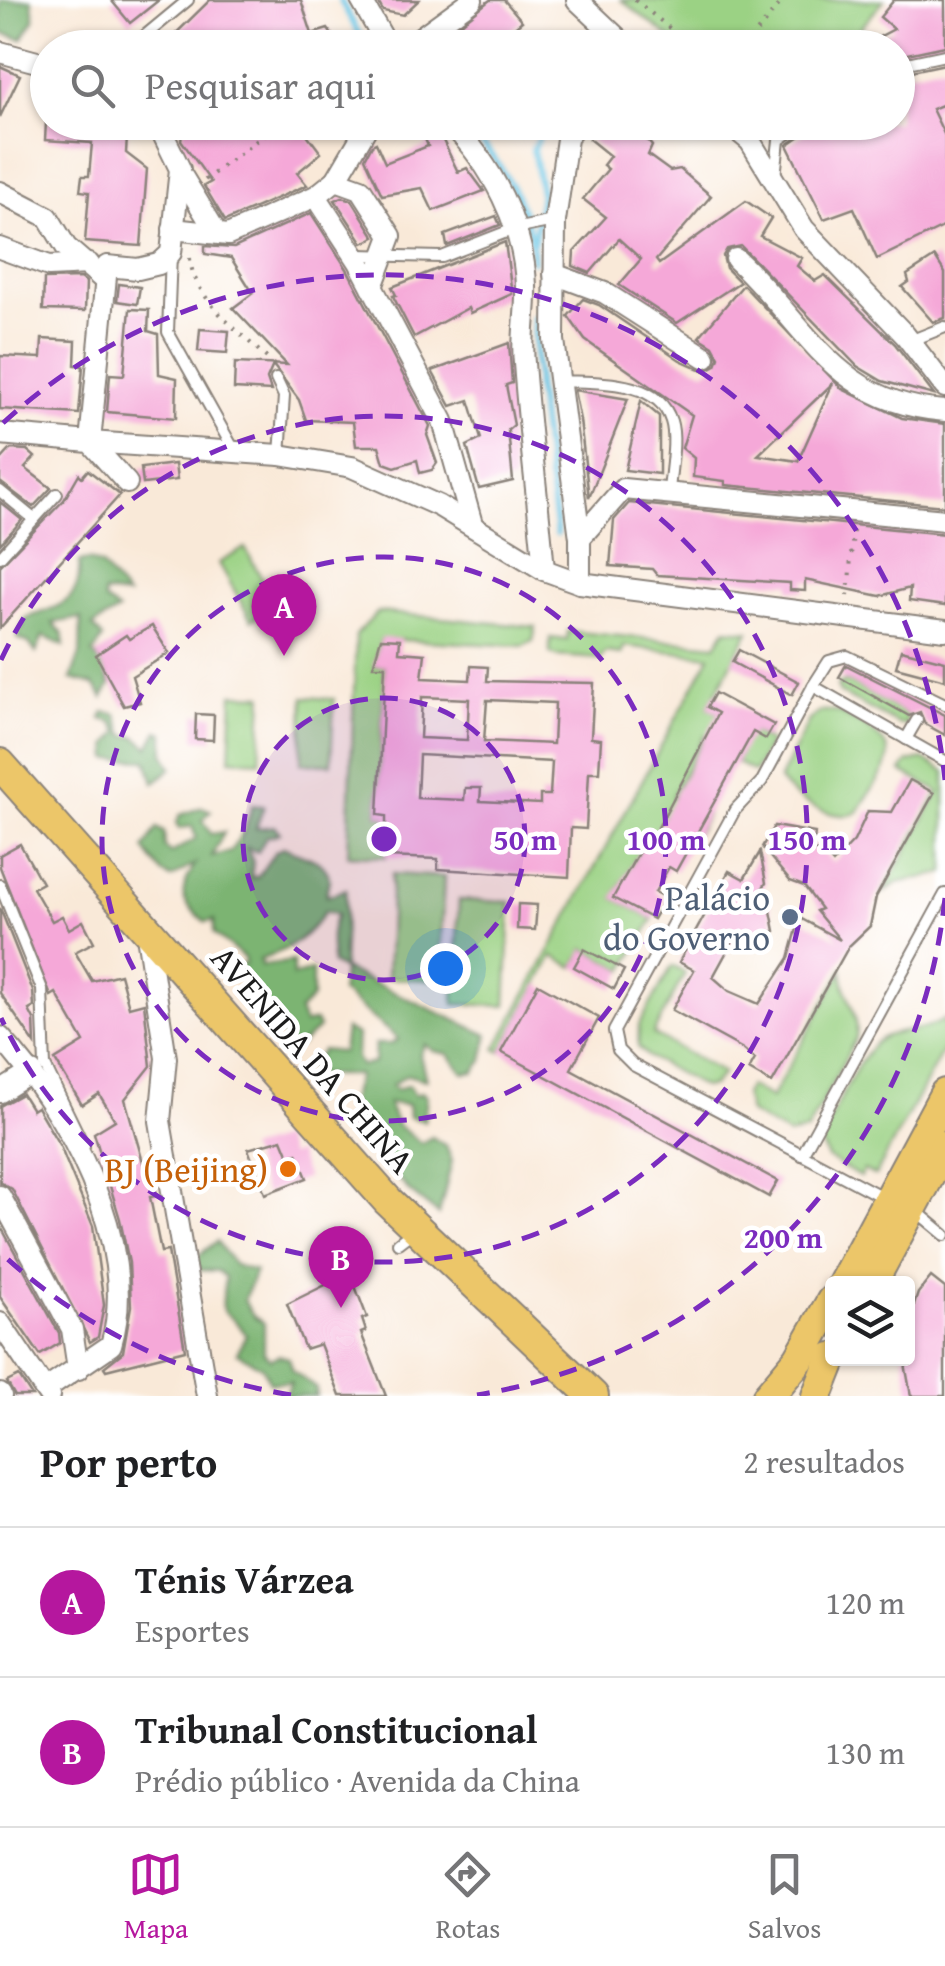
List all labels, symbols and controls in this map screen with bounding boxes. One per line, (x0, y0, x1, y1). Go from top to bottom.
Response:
search box (30, 30, 915, 140)
text: Pesquisar aqui (145, 57, 376, 113)
icon: search (65, 58, 120, 113)
pin: A (252, 574, 316, 656)
text: 50 m (493, 817, 557, 861)
text: 100 m (627, 817, 706, 861)
text: 150 m (768, 817, 847, 861)
centre of rings (366, 821, 402, 857)
place label: Palácio do Governo (603, 872, 770, 963)
marker: Palácio do Governo (779, 906, 801, 928)
street label: AVENIDA DA CHINA (199, 933, 427, 1185)
your location (420, 943, 471, 994)
place label: BJ (Beijing) (105, 1144, 268, 1195)
marker: BJ (Beijing) (277, 1158, 299, 1180)
text: 200 m (744, 1215, 823, 1259)
pin: B (308, 1226, 374, 1308)
map controls (825, 1276, 915, 1366)
button: layers (825, 1276, 915, 1366)
text: Por perto (40, 1431, 217, 1492)
text: 2 resultados (743, 1438, 905, 1485)
text: Ténis Várzea (135, 1551, 354, 1607)
text: A (62, 1579, 83, 1626)
text: 120 m (826, 1579, 905, 1626)
text: Esportes (135, 1607, 250, 1654)
text: Tribunal Constitucional (135, 1701, 537, 1757)
text: B (63, 1729, 82, 1776)
text: 130 m (826, 1729, 905, 1776)
text: Prédio público · Avenida da China (135, 1757, 580, 1804)
tab: Mapa (124, 1847, 188, 1948)
tab: Rotas (436, 1847, 500, 1948)
tab: Salvos (748, 1847, 821, 1948)

